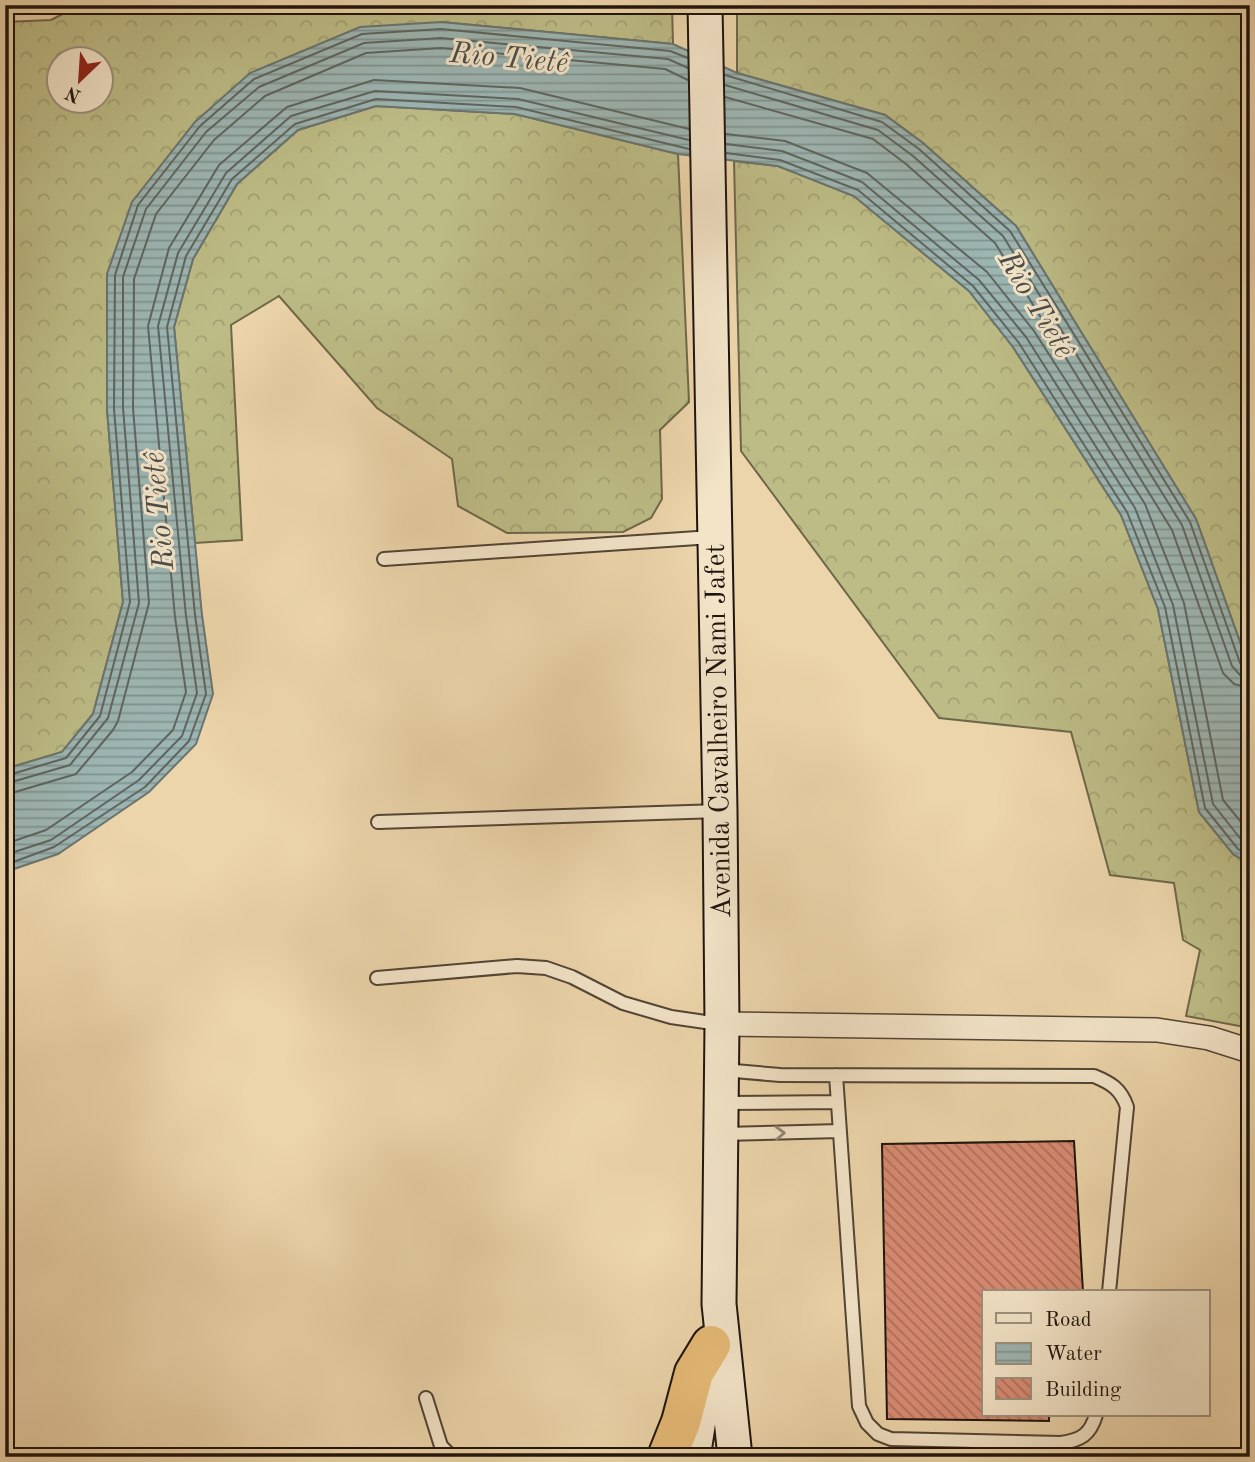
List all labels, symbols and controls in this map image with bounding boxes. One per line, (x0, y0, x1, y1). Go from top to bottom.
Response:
water label: Rio Tietê (447, 39, 571, 79)
north arrow (46, 46, 116, 116)
text: N (63, 81, 84, 105)
water label: Rio Tietê (991, 246, 1080, 365)
water label: Rio Tietê (140, 449, 180, 572)
street label: Avenida Cavalheiro Nami Jafet (703, 543, 737, 919)
one-way arrow (775, 1125, 786, 1140)
legend (982, 1290, 1210, 1416)
text: Road (1045, 1310, 1092, 1331)
text: Water (1045, 1344, 1102, 1365)
text: Building (1045, 1380, 1122, 1401)

